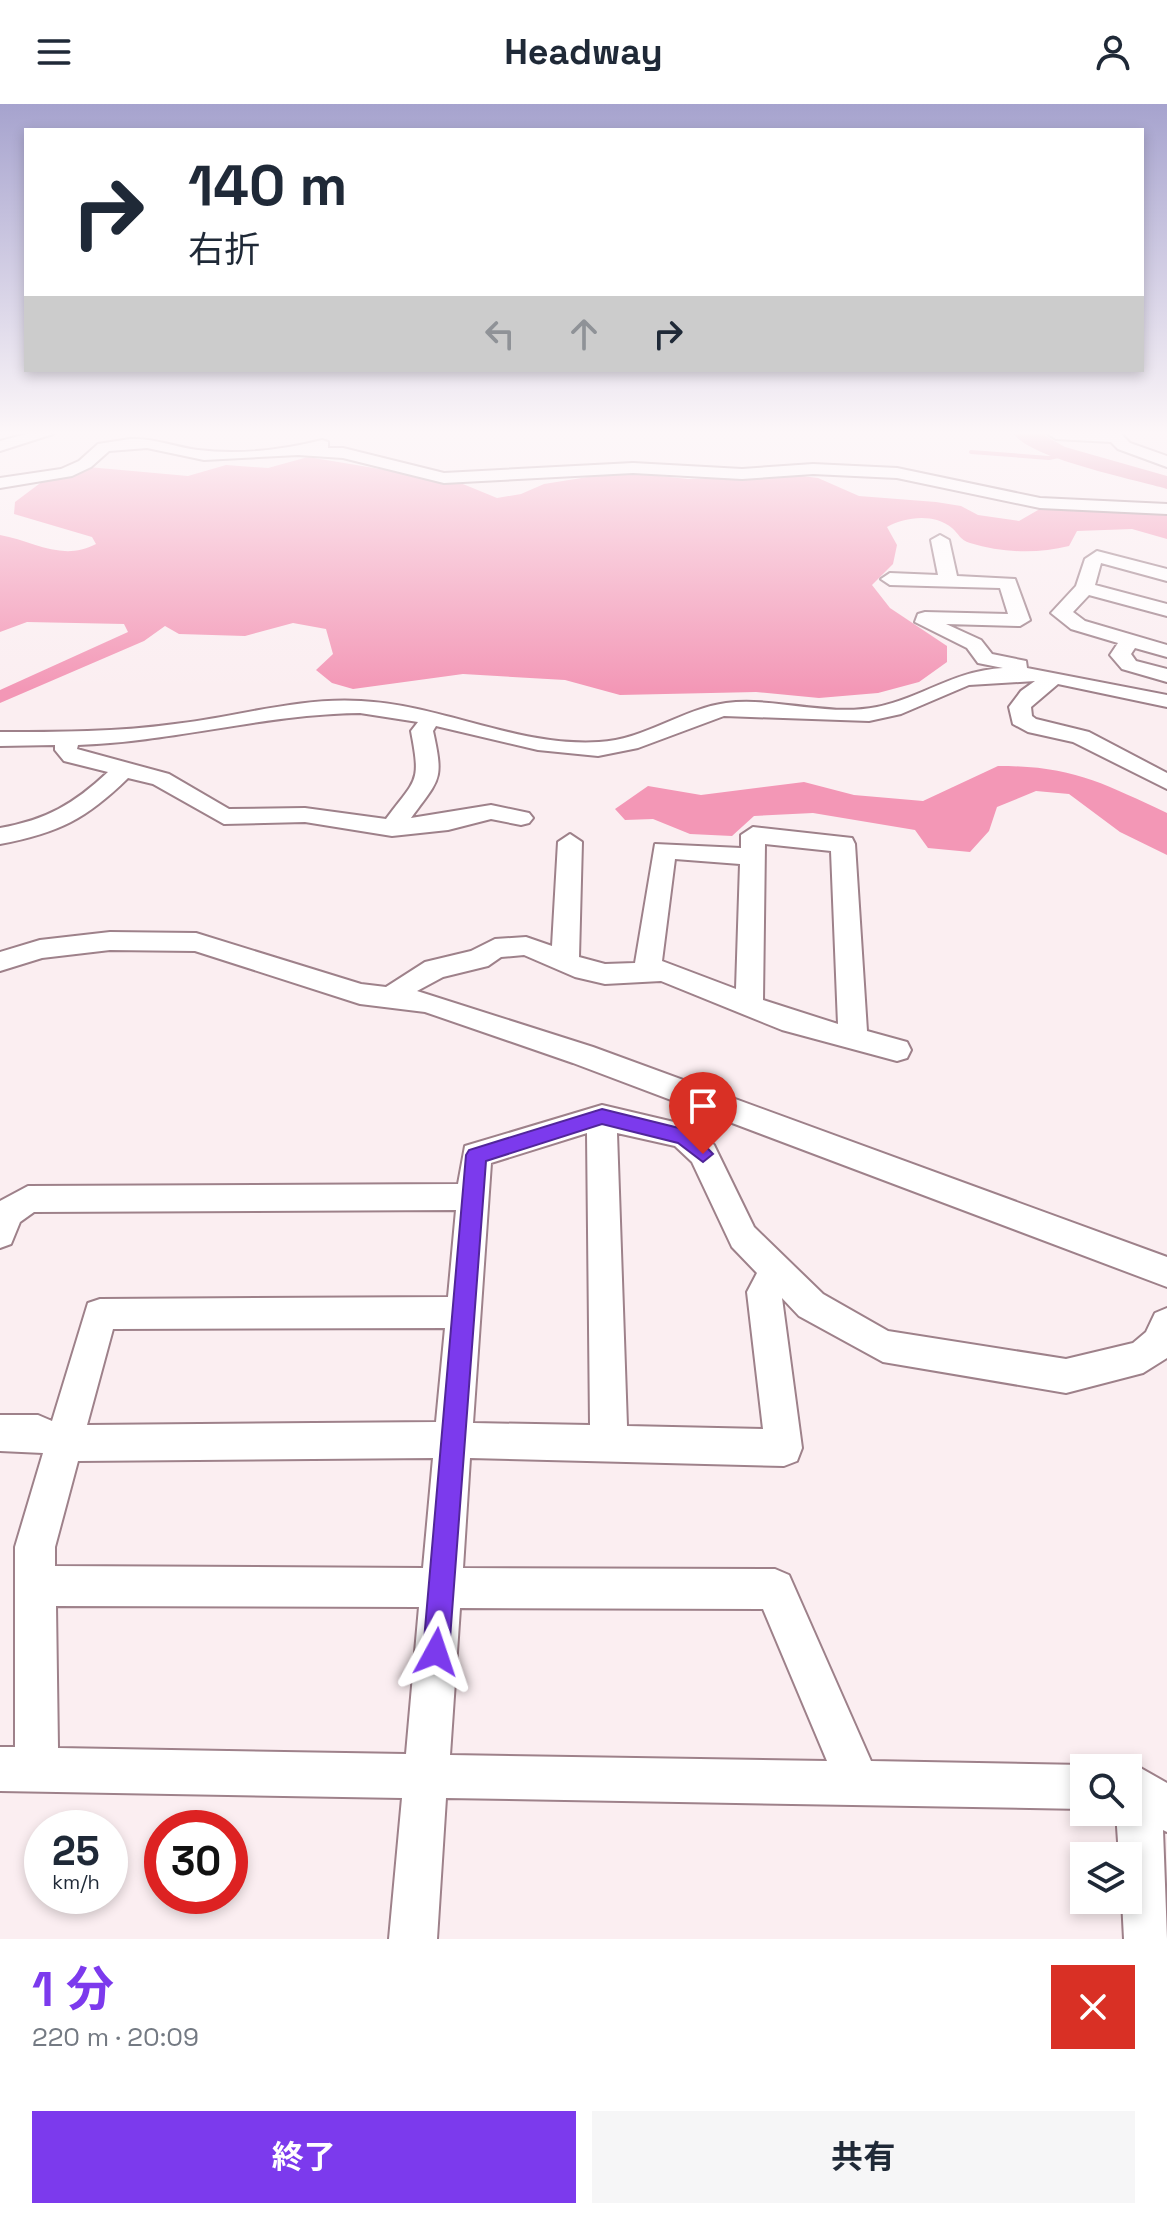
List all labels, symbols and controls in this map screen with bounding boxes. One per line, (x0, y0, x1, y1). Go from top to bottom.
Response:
text: Headway (504, 29, 663, 75)
icon: menu (32, 30, 76, 74)
icon: person (1091, 30, 1135, 74)
text: 140 m (188, 150, 347, 221)
icon: right (56, 160, 160, 264)
text: 右折 (188, 227, 260, 273)
icon: left (478, 312, 522, 356)
icon: ahead (562, 312, 606, 356)
icon: right (646, 312, 690, 356)
pin (669, 1072, 737, 1154)
icon: arrive (681, 1084, 725, 1128)
position arrow (394, 1610, 478, 1694)
map controls (1070, 1754, 1142, 1914)
button: search (1070, 1754, 1142, 1826)
speed limit sign: 30 (144, 1810, 248, 1914)
text: 25 (52, 1826, 100, 1877)
button: layers (1070, 1842, 1142, 1914)
text: km/h (52, 1869, 100, 1895)
text: 1 分 (32, 1959, 114, 2020)
button: close (1051, 1965, 1135, 2049)
text: 220 m · 20:09 (32, 2020, 199, 2054)
button: 終了 (32, 2111, 576, 2203)
button: 共有 (592, 2111, 1135, 2203)

